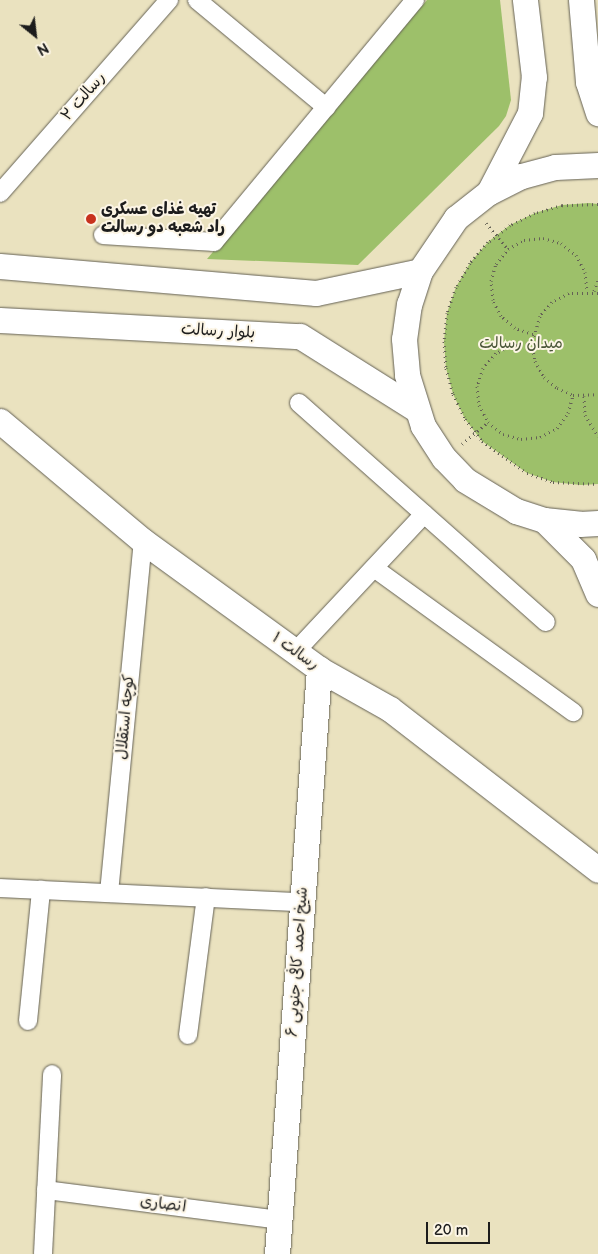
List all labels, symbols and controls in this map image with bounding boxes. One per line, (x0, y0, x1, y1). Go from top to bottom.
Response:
north arrow (10, 10, 60, 60)
text: N (34, 39, 51, 59)
street label: رسالت ۲ (58, 69, 110, 125)
place label: تهیه غذای عسکری راد شعبه دو رسالت (101, 200, 225, 238)
marker: تهیه غذای عسکری راد شعبه دو رسالت (85, 213, 97, 225)
street label: بلوار رسالت (180, 320, 256, 344)
park label: میدان رسالت (479, 334, 563, 354)
street label: رسالت ۱ (268, 629, 322, 675)
street label: کوچه استقلال (113, 673, 139, 761)
street label: شیخ احمد کافی جنوبی ۶ (283, 886, 313, 1038)
street label: انصاری (139, 1193, 187, 1217)
scale bar (428, 1212, 492, 1244)
text: 20 m (434, 1221, 468, 1240)

